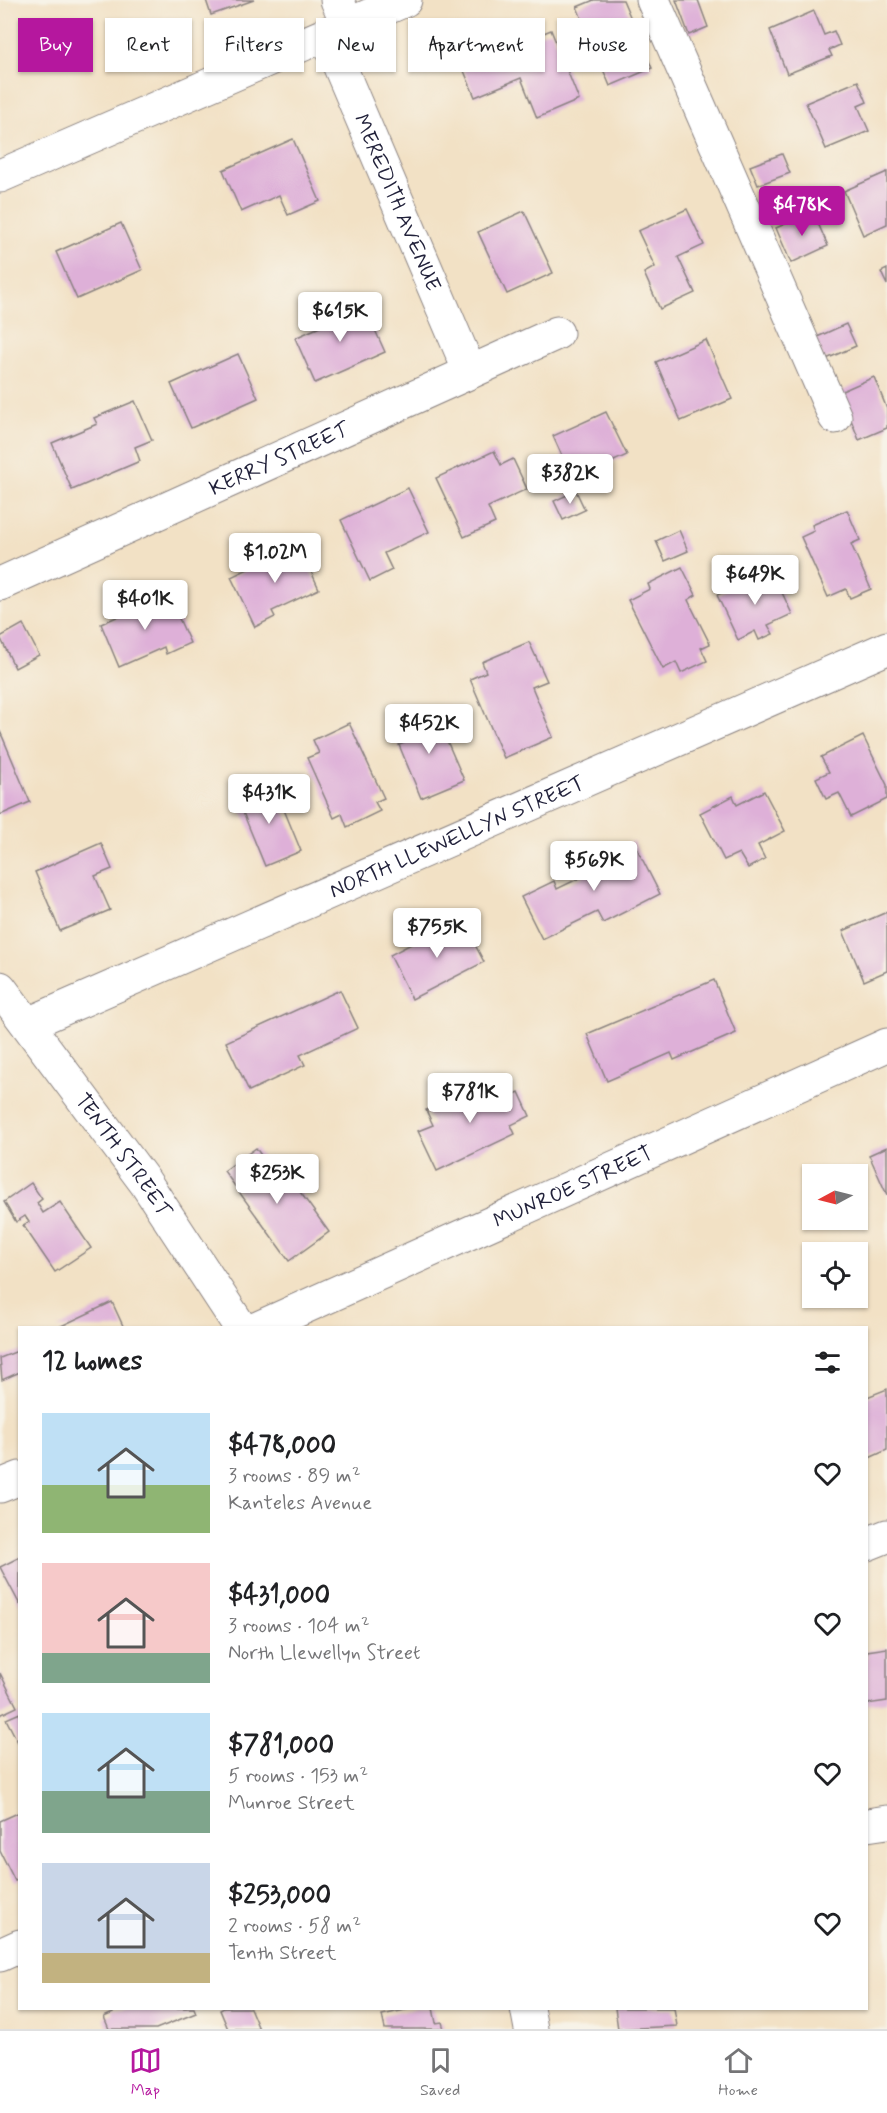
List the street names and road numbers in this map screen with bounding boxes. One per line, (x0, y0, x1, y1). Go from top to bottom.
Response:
street label: MEREDITH AVENUE (347, 110, 447, 296)
street label: KERRY STREET (205, 415, 354, 503)
street label: NORTH LLEWELLYN STREET (325, 769, 589, 905)
street label: TENTH STREET (68, 1088, 178, 1224)
street label: MUNROE STREET (489, 1139, 657, 1235)

